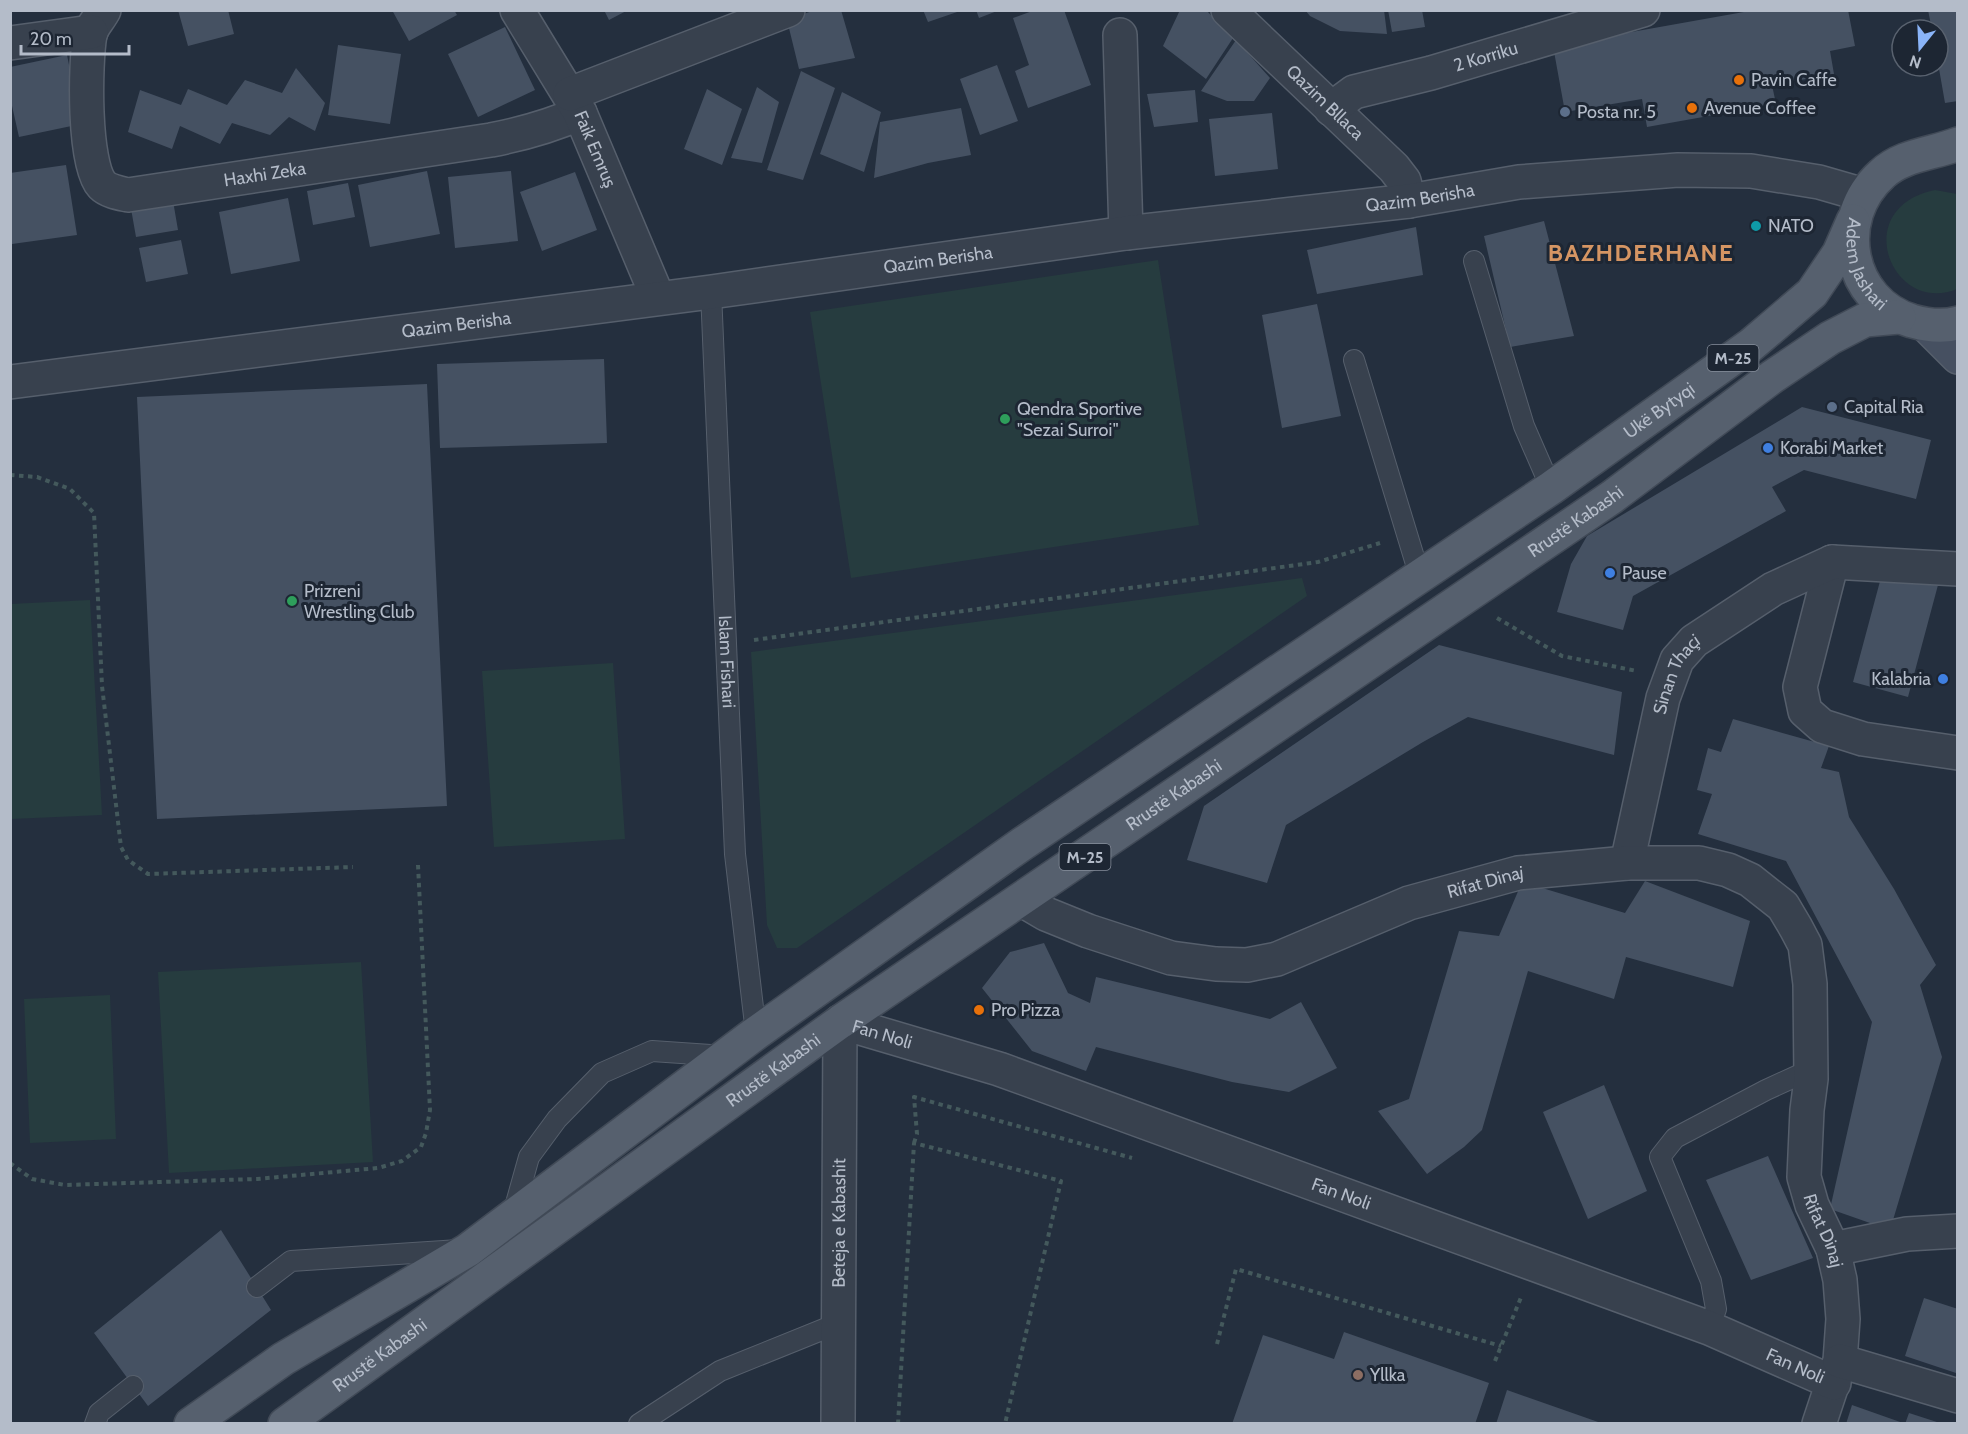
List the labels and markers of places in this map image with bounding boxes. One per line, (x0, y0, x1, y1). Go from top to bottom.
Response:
place label: Pavin Caffe (1751, 69, 1837, 91)
marker: Pavin Caffe (1732, 73, 1746, 87)
place label: Avenue Coffee (1704, 97, 1816, 119)
place label: Posta nr. 5 (1577, 101, 1656, 123)
marker: Avenue Coffee (1685, 101, 1699, 115)
marker: Posta nr. 5 (1558, 105, 1572, 119)
place label: NATO (1768, 215, 1814, 237)
marker: NATO (1749, 219, 1763, 233)
place label: Capital Ria (1844, 396, 1924, 418)
place label: Qendra Sportive "Sezai Surroi" (1017, 398, 1142, 441)
marker: Capital Ria (1825, 400, 1839, 414)
marker: Qendra Sportive "Sezai Surroi" (998, 412, 1012, 426)
place label: Korabi Market (1780, 437, 1883, 459)
marker: Korabi Market (1761, 441, 1775, 455)
place label: Pause (1622, 562, 1667, 584)
marker: Pause (1603, 566, 1617, 580)
place label: Prizreni Wrestling Club (304, 580, 415, 623)
marker: Prizreni Wrestling Club (285, 594, 299, 608)
place label: Kalabria (1871, 668, 1931, 690)
marker: Kalabria (1936, 672, 1950, 686)
place label: Pro Pizza (991, 999, 1061, 1021)
marker: Pro Pizza (972, 1003, 986, 1017)
place label: Yllka (1369, 1364, 1406, 1386)
marker: Yllka (1351, 1368, 1365, 1382)

